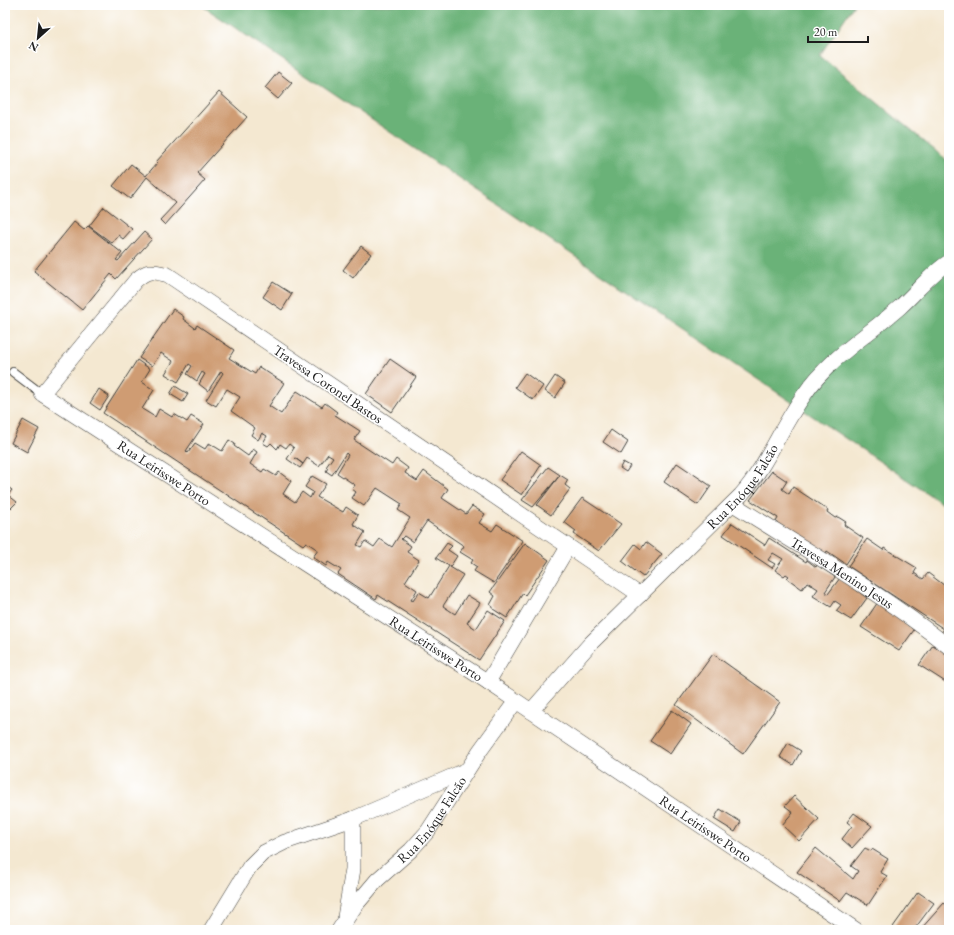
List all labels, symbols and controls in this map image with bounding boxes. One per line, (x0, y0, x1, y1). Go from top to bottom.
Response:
north arrow (18, 18, 58, 58)
scale bar (808, 18, 868, 44)
text: 20 m (814, 24, 838, 40)
text: N (26, 39, 41, 55)
street label: Travessa Coronel Bastos (270, 341, 387, 428)
street label: Rua Leirisswe Porto (114, 436, 214, 510)
street label: Rua Enóque Falcão (703, 441, 782, 533)
street label: Travessa Menino Jesus (787, 533, 898, 613)
street label: Rua Leirisswe Porto (386, 612, 486, 685)
street label: Rua Enóque Falcão (393, 773, 470, 867)
street label: Rua Leirisswe Porto (656, 791, 755, 866)

